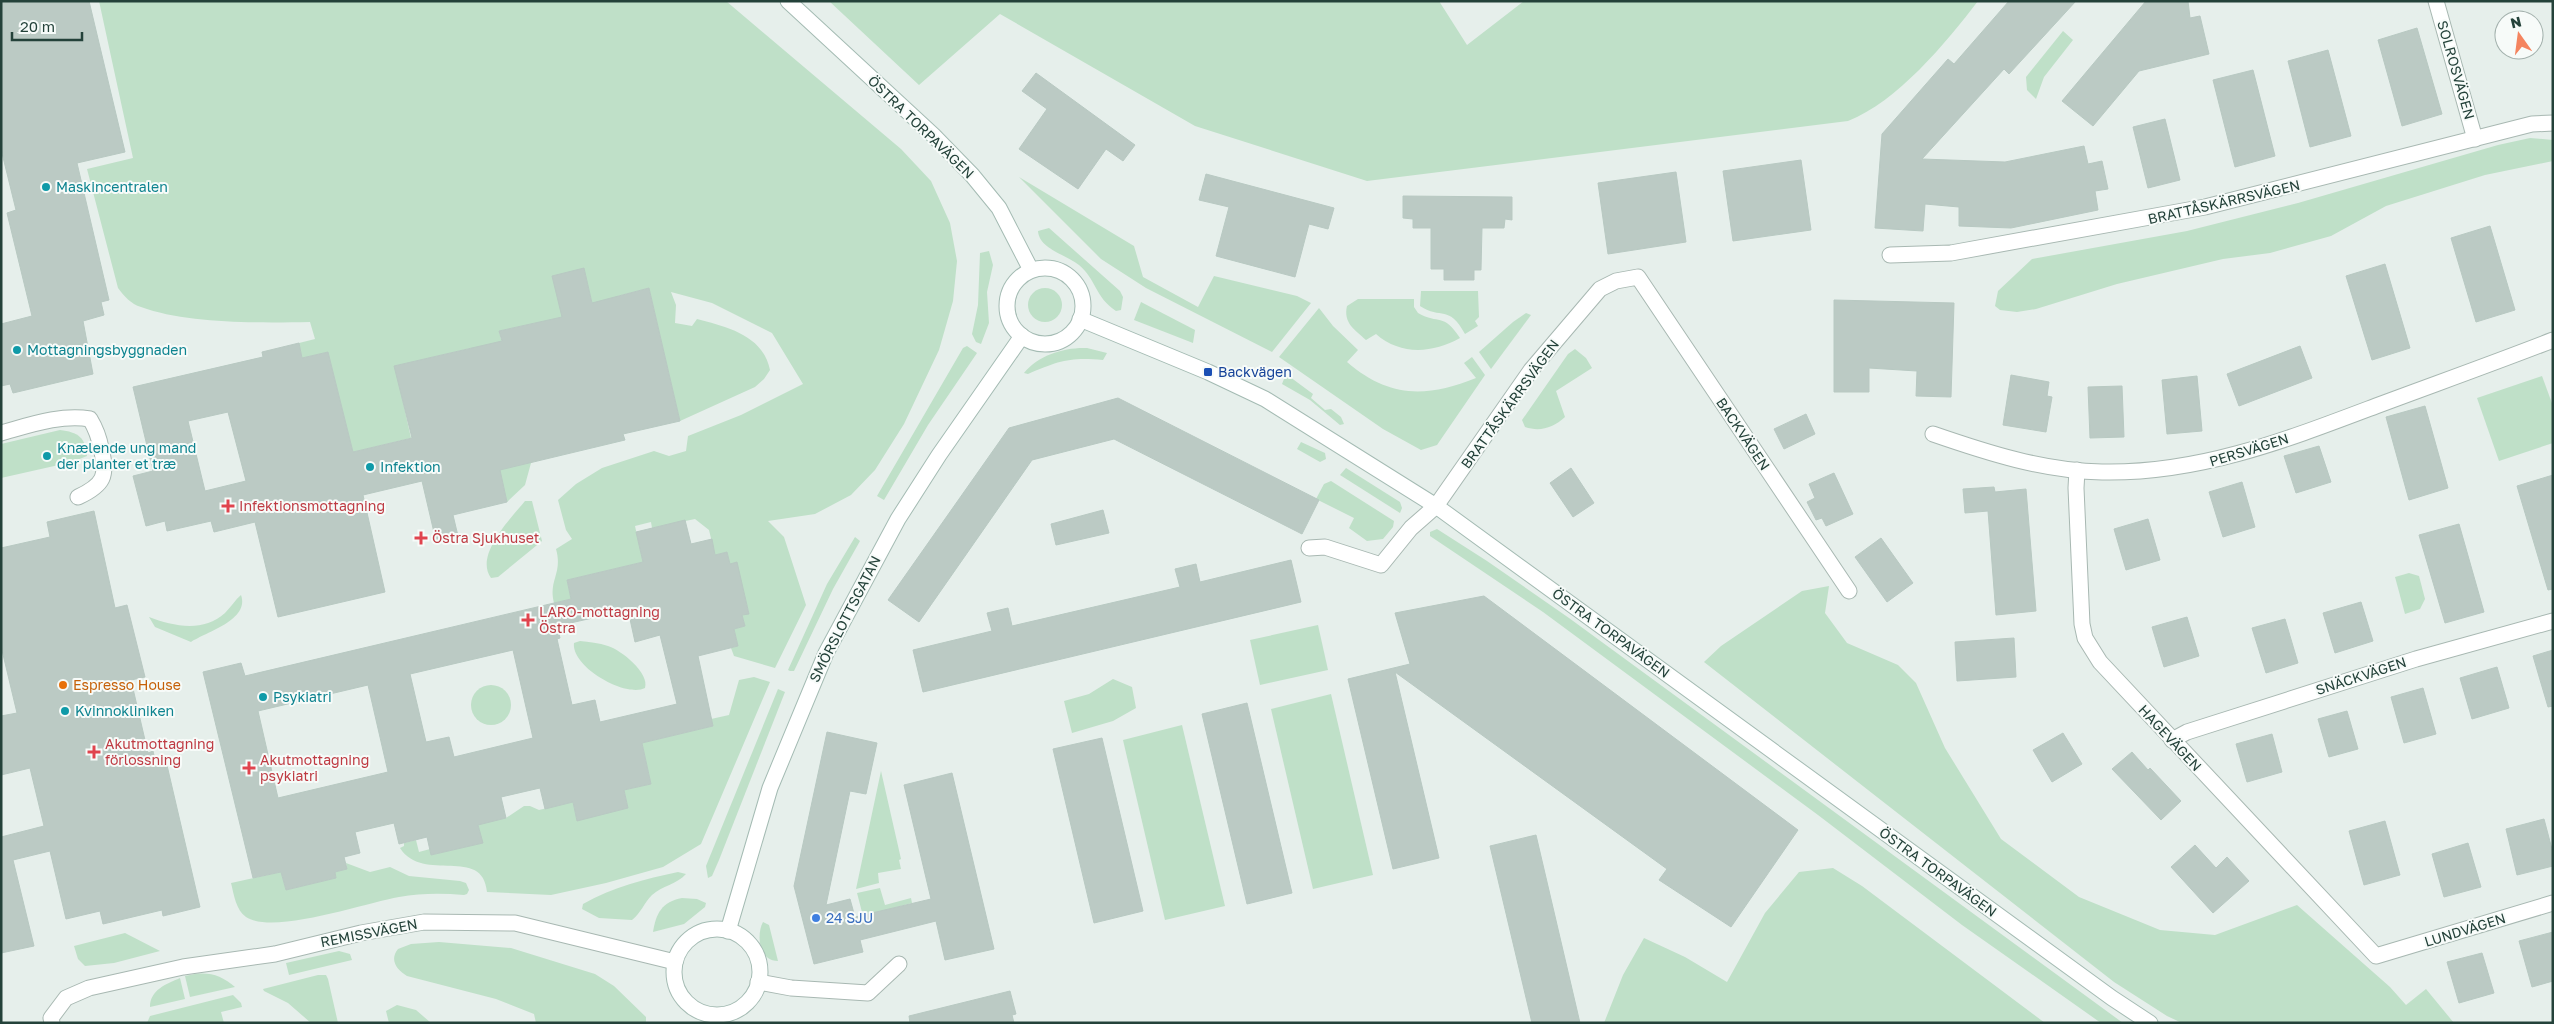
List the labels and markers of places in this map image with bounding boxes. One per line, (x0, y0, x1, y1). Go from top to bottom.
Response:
place label: Maskincentralen (56, 178, 168, 195)
marker: Maskincentralen (40, 181, 52, 193)
place label: Mottagningsbyggnaden (27, 341, 187, 358)
marker: Mottagningsbyggnaden (11, 344, 23, 356)
place label: Backvägen (1218, 363, 1292, 380)
marker: Backvägen (1202, 366, 1214, 378)
place label: Knælende ung mand der planter et træ (57, 439, 196, 472)
marker: Knælende ung mand der planter et træ (41, 450, 53, 462)
place label: Infektion (380, 458, 441, 475)
marker: Infektion (364, 461, 376, 473)
place label: Infektionsmottagning (239, 497, 385, 514)
marker: Infektionsmottagning (221, 499, 235, 513)
place label: Östra Sjukhuset (432, 529, 539, 546)
marker: Östra Sjukhuset (414, 531, 428, 545)
place label: LARO-mottagning Östra (539, 603, 660, 636)
marker: LARO-mottagning Östra (521, 613, 535, 627)
place label: Espresso House (73, 676, 181, 693)
marker: Espresso House (57, 679, 69, 691)
place label: Psykiatri (273, 688, 332, 705)
marker: Psykiatri (257, 691, 269, 703)
place label: Kvinnokliniken (75, 702, 174, 719)
marker: Kvinnokliniken (59, 705, 71, 717)
place label: Akutmottagning förlossning (105, 735, 214, 768)
marker: Akutmottagning förlossning (87, 745, 101, 759)
place label: Akutmottagning psykiatri (260, 751, 369, 784)
marker: Akutmottagning psykiatri (242, 761, 256, 775)
place label: 24 SJU (826, 909, 873, 926)
marker: 24 SJU (810, 912, 822, 924)

